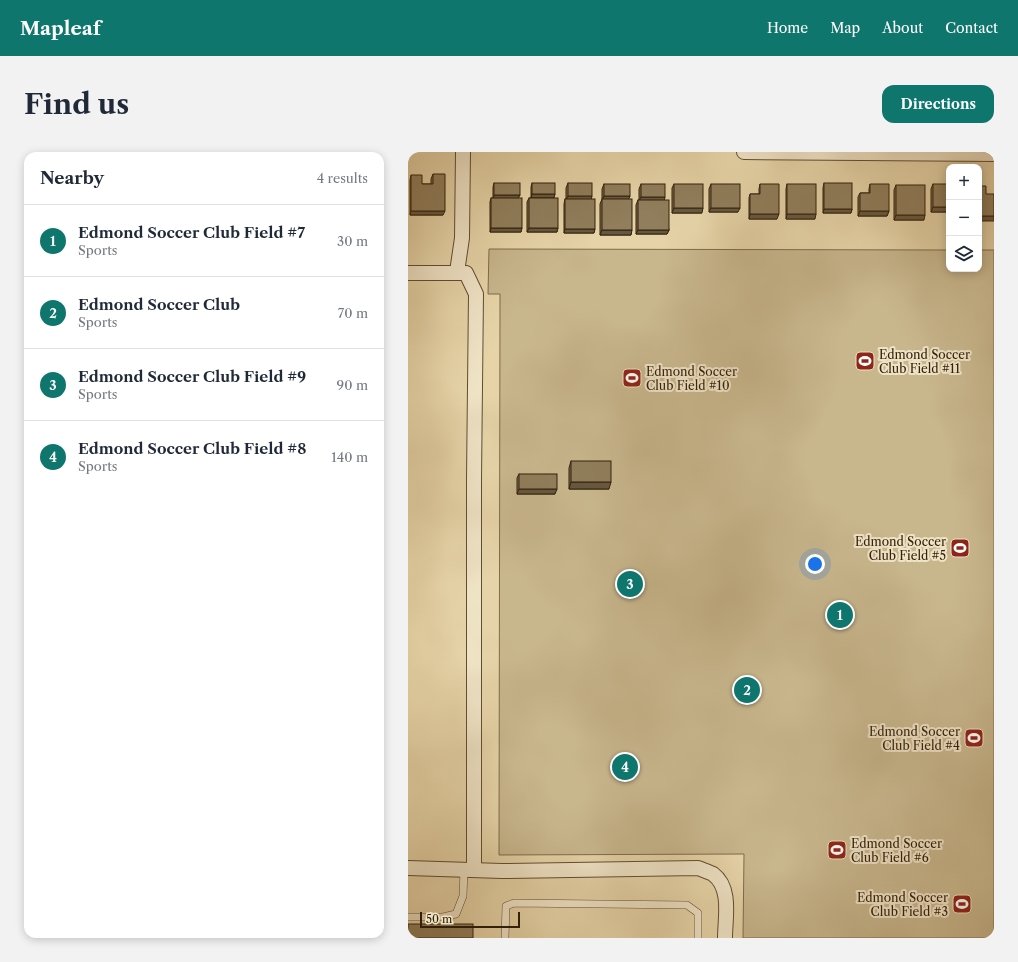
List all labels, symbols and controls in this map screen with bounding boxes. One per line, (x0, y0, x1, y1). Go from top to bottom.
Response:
text: Mapleaf (20, 17, 101, 40)
text: Home (767, 19, 808, 37)
text: Map (830, 19, 860, 37)
text: About (882, 19, 923, 37)
text: Contact (945, 19, 998, 37)
button: Directions (882, 85, 994, 123)
text: Find us (24, 87, 129, 121)
map controls (946, 164, 982, 272)
button: + (946, 164, 982, 200)
text: Nearby (40, 168, 104, 188)
text: 4 results (317, 170, 368, 186)
button: − (946, 200, 982, 236)
text: Edmond Soccer Club Field #7 (78, 223, 305, 242)
text: 1 (50, 233, 56, 249)
text: 30 m (337, 233, 368, 249)
button: layers (946, 236, 982, 272)
text: Sports (78, 242, 117, 258)
text: Edmond Soccer Club (78, 295, 240, 314)
text: 2 (49, 305, 57, 321)
text: 70 m (338, 305, 368, 321)
text: Sports (78, 314, 117, 330)
place label: Edmond Soccer Club Field #11 (879, 347, 970, 376)
sports icon: Edmond Soccer Club Field #11 (854, 350, 876, 372)
place label: Edmond Soccer Club Field #10 (646, 364, 737, 393)
text: Edmond Soccer Club Field #9 (78, 367, 306, 386)
sports icon: Edmond Soccer Club Field #10 (621, 367, 643, 389)
text: 3 (49, 377, 57, 393)
text: 90 m (337, 377, 368, 393)
text: Sports (78, 386, 117, 402)
text: Edmond Soccer Club Field #8 (78, 439, 306, 458)
text: 4 (49, 449, 57, 465)
text: 140 m (331, 449, 368, 465)
text: Sports (78, 458, 117, 474)
place label: Edmond Soccer Club Field #5 (855, 534, 946, 563)
sports icon: Edmond Soccer Club Field #5 (949, 537, 971, 559)
your location (805, 554, 825, 574)
pin: 3 (617, 569, 643, 599)
pin: 1 (827, 600, 853, 630)
pin: 2 (734, 675, 760, 705)
place label: Edmond Soccer Club Field #4 (869, 724, 960, 753)
sports icon: Edmond Soccer Club Field #4 (963, 727, 985, 749)
pin: 4 (612, 752, 638, 782)
place label: Edmond Soccer Club Field #6 (851, 836, 942, 865)
sports icon: Edmond Soccer Club Field #6 (826, 839, 848, 861)
place label: Edmond Soccer Club Field #3 (857, 890, 948, 919)
sports icon: Edmond Soccer Club Field #3 (951, 893, 973, 915)
scale bar (420, 910, 520, 929)
text: 50 m (426, 912, 452, 926)

